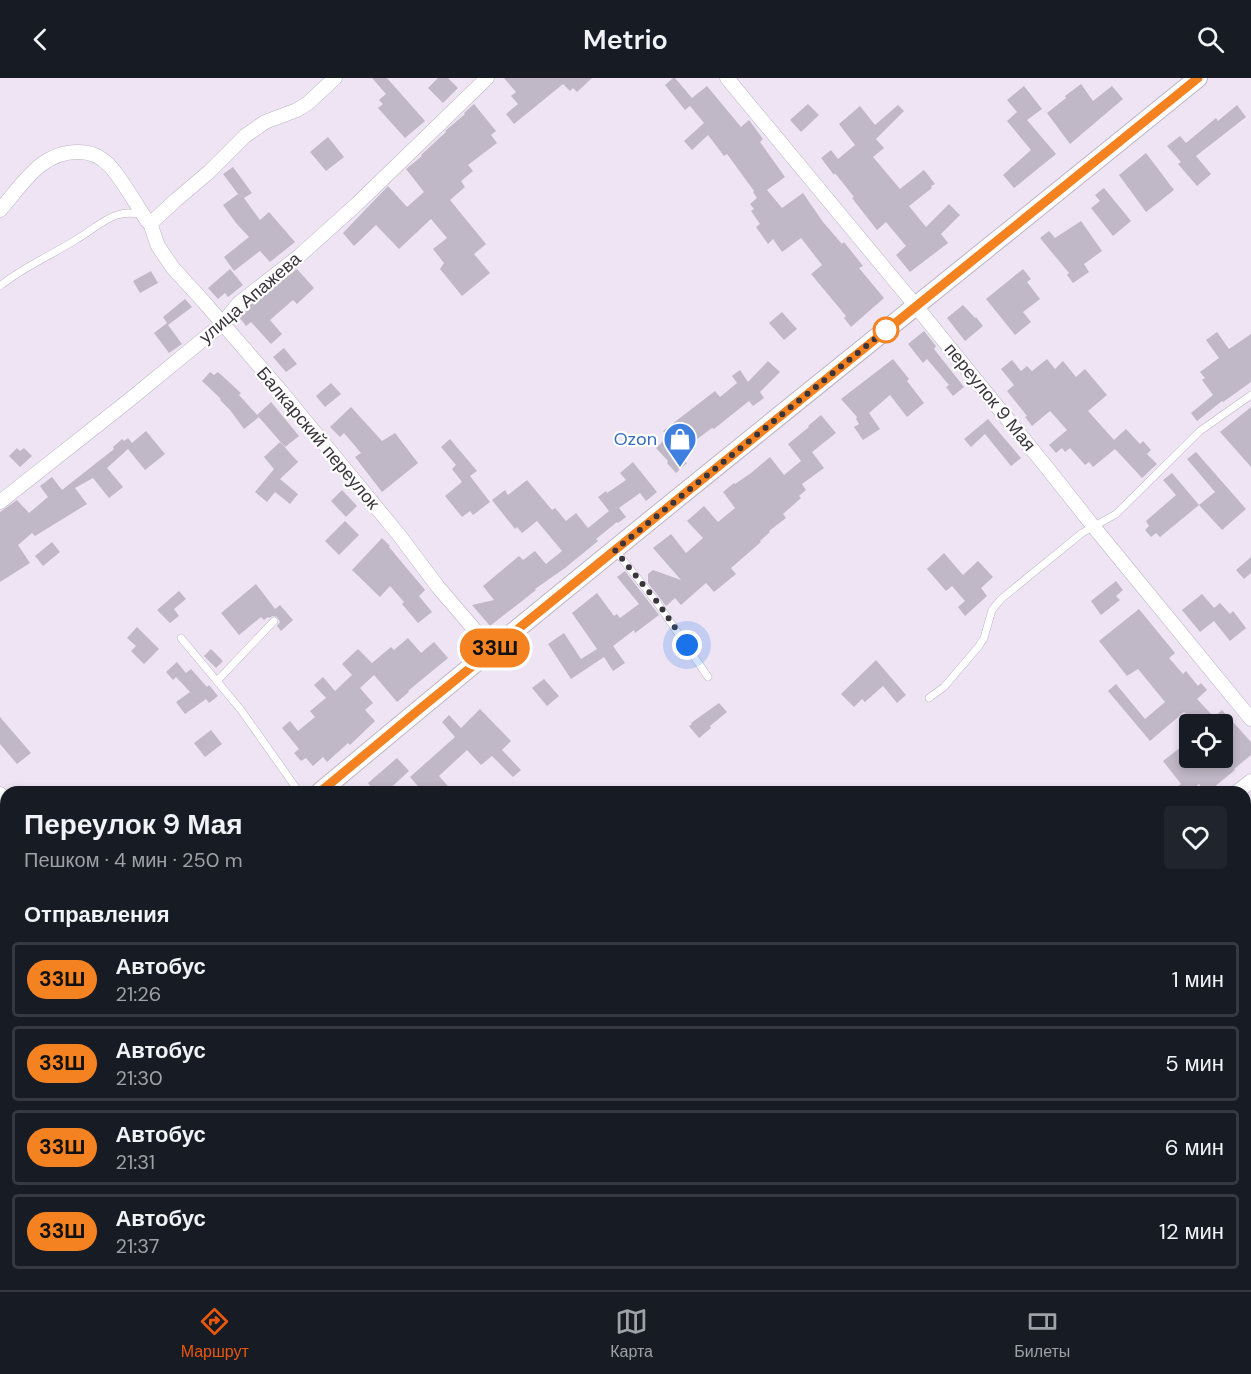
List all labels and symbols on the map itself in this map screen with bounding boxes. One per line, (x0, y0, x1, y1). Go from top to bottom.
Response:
street label: улица Апажева (194, 246, 307, 349)
unlabelled marker (873, 317, 899, 343)
street label: переулок 9 Мая (939, 338, 1041, 456)
street label: Балкарский переулок (251, 362, 385, 514)
shop icon: Ozon (662, 421, 698, 468)
place label: Ozon (614, 427, 657, 451)
line badge: 33Ш (460, 628, 530, 668)
your location (672, 630, 702, 660)

